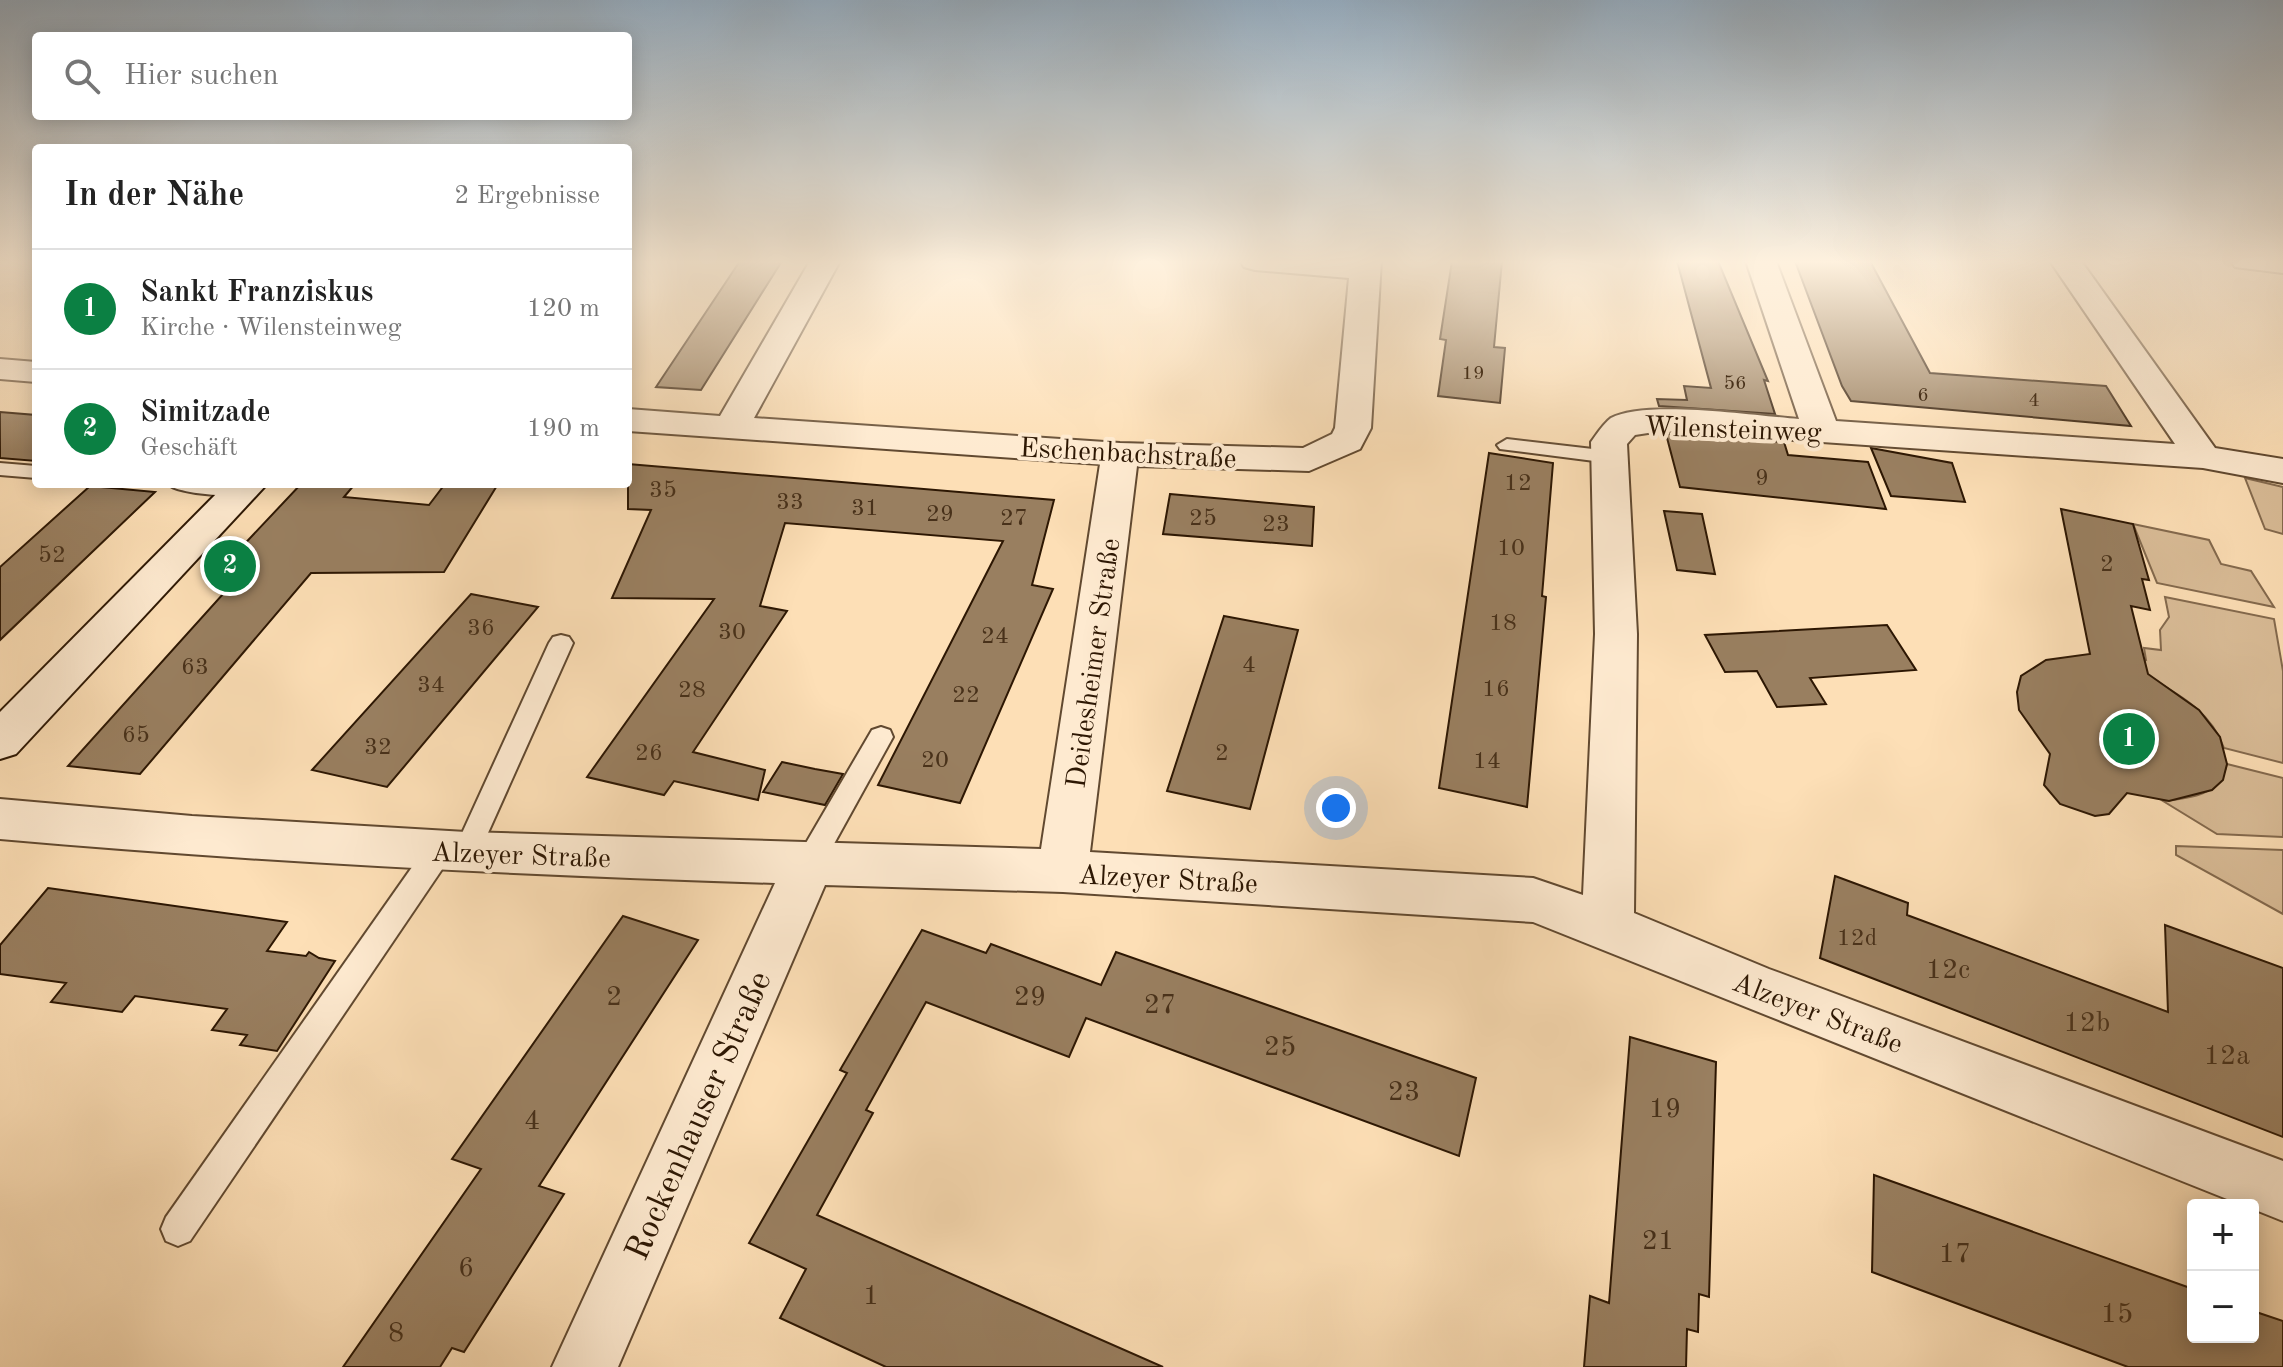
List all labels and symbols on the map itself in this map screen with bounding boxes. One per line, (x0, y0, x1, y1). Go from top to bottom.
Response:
house number: 19 (1461, 364, 1485, 384)
house number: 56 (1723, 374, 1747, 394)
house number: 6 (1917, 386, 1929, 406)
house number: 4 (2028, 391, 2040, 411)
street label: Wilensteinweg (1644, 414, 1822, 448)
street label: Eschenbachstraße (1019, 435, 1237, 475)
house number: 9 (1755, 467, 1769, 491)
house number: 12 (1504, 472, 1532, 496)
house number: 35 (649, 479, 677, 503)
house number: 33 (776, 491, 804, 515)
house number: 31 (851, 497, 879, 521)
house number: 29 (926, 503, 954, 527)
house number: 27 (1000, 507, 1028, 531)
house number: 25 (1189, 507, 1217, 531)
house number: 23 (1262, 513, 1290, 537)
pin: 2 (204, 536, 256, 596)
street label: Deidesheimer Straße (1064, 537, 1126, 790)
house number: 10 (1497, 537, 1525, 561)
house number: 52 (38, 544, 66, 568)
house number: 2 (2100, 553, 2114, 577)
house number: 18 (1489, 612, 1517, 636)
house number: 36 (467, 617, 495, 641)
house number: 30 (718, 621, 746, 645)
house number: 24 (981, 625, 1009, 649)
house number: 4 (1242, 654, 1256, 678)
house number: 63 (181, 656, 209, 680)
house number: 34 (417, 674, 445, 698)
house number: 16 (1482, 678, 1510, 702)
house number: 28 (678, 679, 706, 703)
house number: 22 (952, 684, 980, 708)
pin: 1 (2103, 709, 2155, 769)
house number: 65 (122, 724, 150, 748)
house number: 32 (364, 736, 392, 760)
house number: 26 (635, 742, 663, 766)
house number: 2 (1215, 742, 1229, 766)
house number: 20 (921, 749, 949, 773)
house number: 14 (1473, 750, 1501, 774)
your location (1316, 788, 1356, 828)
street label: Alzeyer Straße (430, 840, 611, 874)
street label: Alzeyer Straße (1077, 862, 1258, 900)
house number: 12d (1837, 927, 1877, 951)
house number: 12c (1926, 957, 1970, 985)
street label: Rockenhauser Straße (621, 967, 779, 1266)
street label: Alzeyer Straße (1728, 969, 1906, 1060)
house number: 2 (606, 984, 622, 1012)
house number: 29 (1014, 984, 1046, 1012)
house number: 27 (1144, 992, 1176, 1020)
house number: 12b (2064, 1010, 2110, 1038)
house number: 25 (1264, 1034, 1296, 1062)
house number: 12a (2204, 1043, 2250, 1071)
house number: 23 (1388, 1079, 1420, 1107)
house number: 19 (1649, 1096, 1681, 1124)
house number: 4 (524, 1108, 540, 1136)
house number: 21 (1642, 1228, 1674, 1256)
house number: 17 (1939, 1241, 1971, 1269)
house number: 6 (458, 1255, 474, 1283)
house number: 1 (863, 1283, 879, 1311)
house number: 15 (2101, 1301, 2133, 1329)
house number: 8 (388, 1320, 404, 1348)

